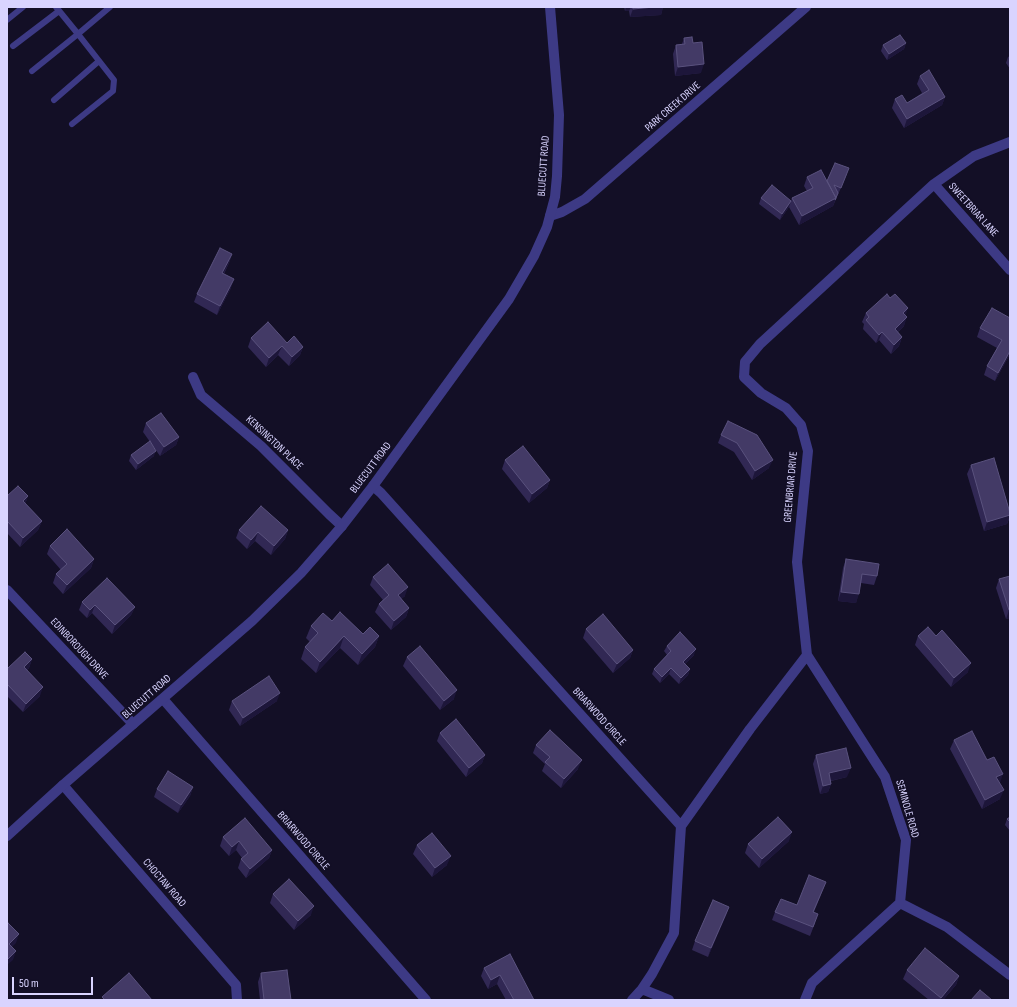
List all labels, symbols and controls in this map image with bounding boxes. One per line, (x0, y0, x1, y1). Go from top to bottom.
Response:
street label: PARK CREEK DRIVE (642, 79, 704, 135)
street label: BLUECUTT ROAD (535, 135, 553, 197)
street label: SWEETBRIAR LANE (945, 180, 1001, 240)
street label: KENSINGTON PLACE (243, 413, 305, 473)
street label: BLUECUTT ROAD (347, 440, 395, 496)
street label: GREENBRIAR DRIVE (781, 451, 801, 523)
street label: EDINBOROUGH DRIVE (47, 616, 111, 682)
street label: BLUECUTT ROAD (120, 672, 174, 722)
street label: BRIARWOOD CIRCLE (570, 685, 628, 749)
street label: SEMINOLE ROAD (892, 778, 922, 840)
street label: BRIARWOOD CIRCLE (274, 809, 332, 873)
street label: CHOCTAW ROAD (140, 856, 188, 910)
scale bar (14, 969, 95, 995)
text: 50 m (19, 976, 39, 991)

